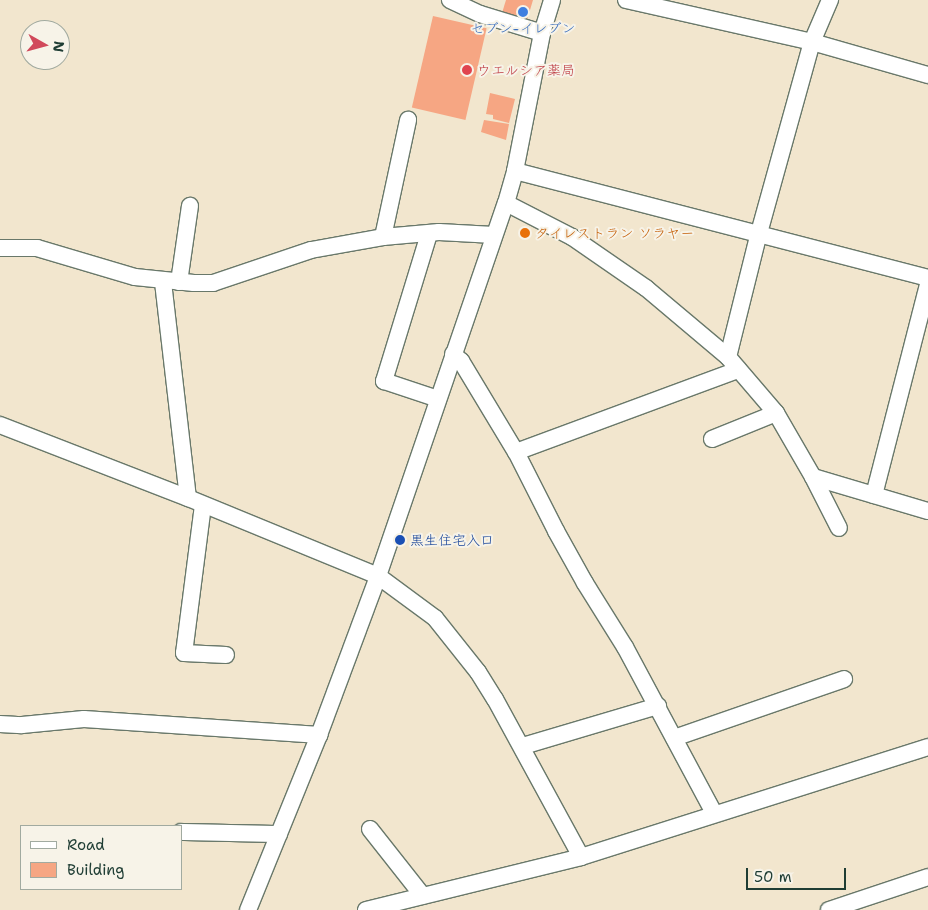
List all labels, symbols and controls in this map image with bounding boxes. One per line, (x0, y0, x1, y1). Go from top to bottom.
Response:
marker: セブン-イレブン (517, 6, 529, 18)
north arrow (20, 20, 70, 70)
place label: セブン-イレブン (471, 20, 575, 36)
text: N (49, 40, 69, 53)
place label: ウエルシア薬局 (477, 62, 575, 78)
marker: ウエルシア薬局 (461, 64, 473, 76)
place label: タイレストラン ソラヤー (535, 225, 694, 241)
marker: タイレストラン ソラヤー (519, 227, 531, 239)
place label: 黒生住宅入口 (410, 532, 494, 548)
marker: 黒生住宅入口 (394, 534, 406, 546)
legend (20, 825, 182, 890)
text: Road (67, 835, 105, 855)
scale bar (748, 858, 848, 890)
text: Building (67, 860, 124, 880)
text: 50 m (754, 867, 792, 887)

